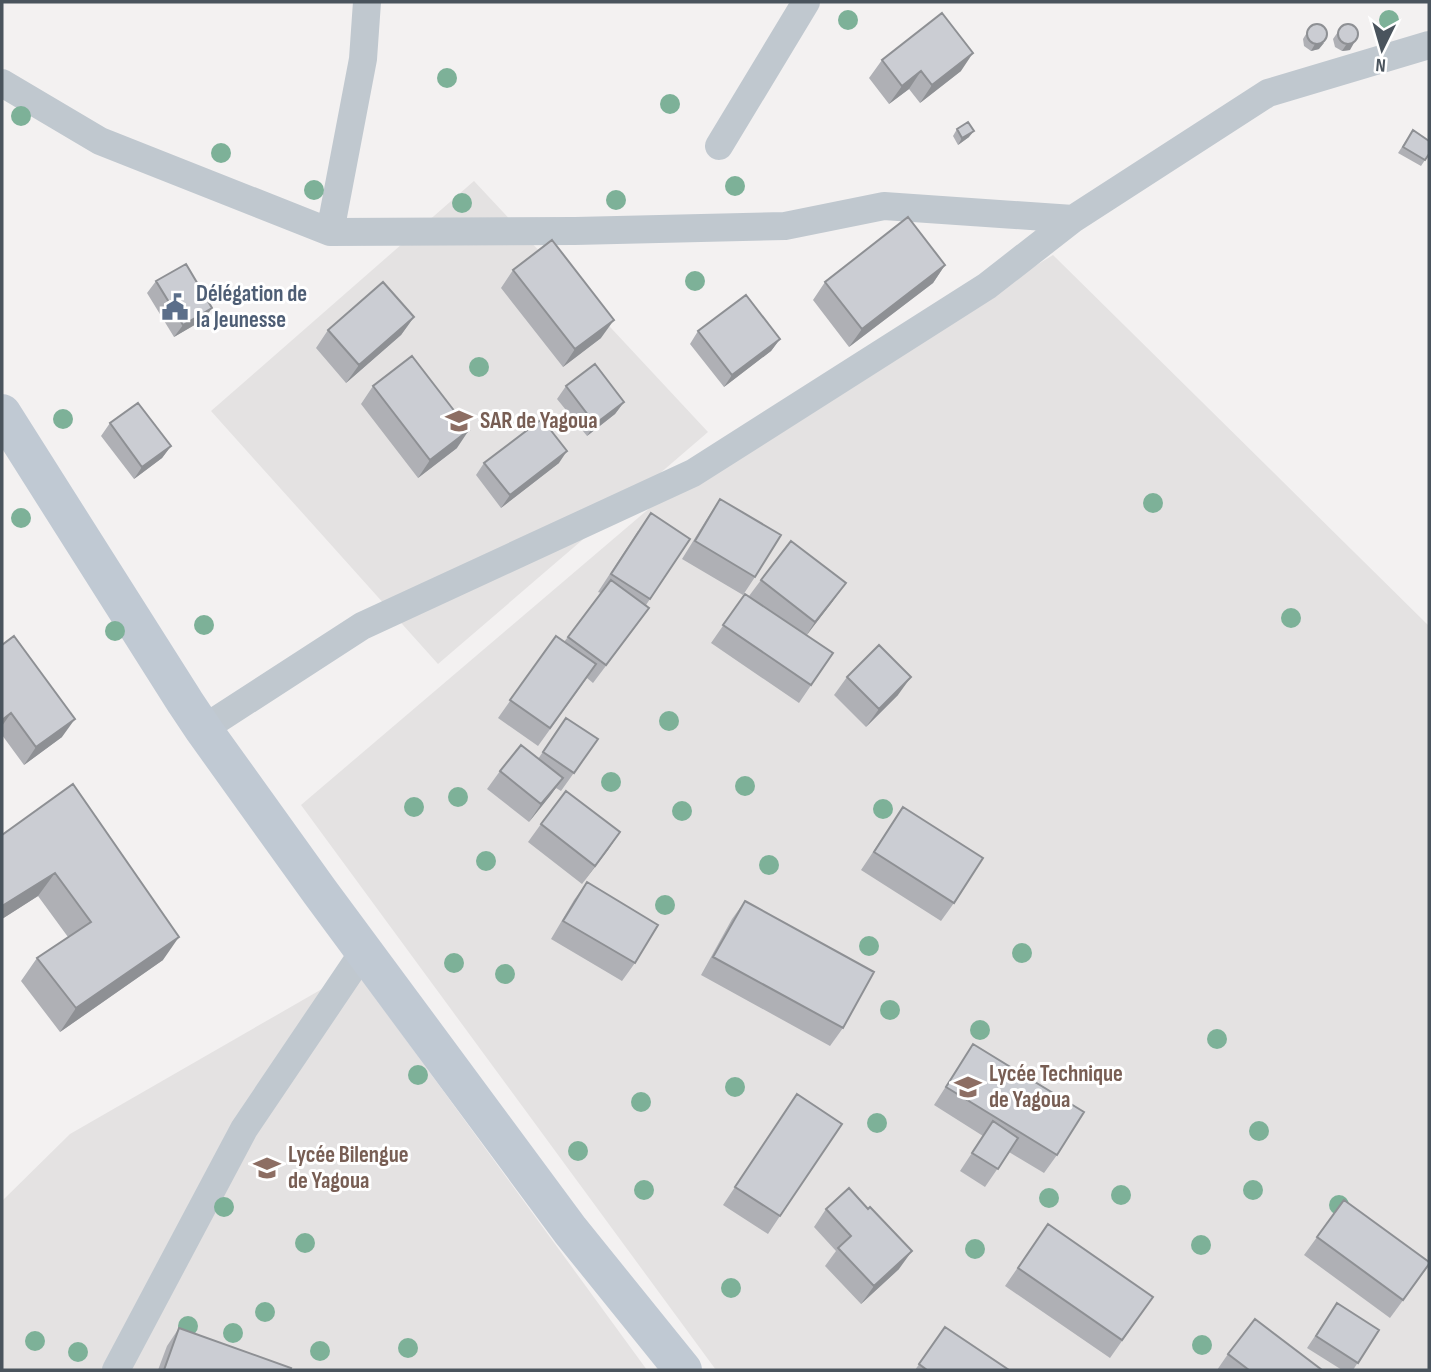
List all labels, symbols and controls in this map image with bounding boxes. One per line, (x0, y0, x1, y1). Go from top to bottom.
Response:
north arrow (1347, 14, 1417, 84)
text: N (1375, 53, 1387, 76)
place label: Délégation de la Jeunesse (196, 280, 307, 334)
public building icon: Délégation de la Jeunesse (160, 292, 190, 322)
school or university icon: SAR de Yagoua (444, 406, 474, 436)
place label: SAR de Yagoua (480, 407, 598, 435)
place label: Lycée Technique de Yagoua (989, 1060, 1123, 1114)
school or university icon: Lycée Technique de Yagoua (953, 1072, 983, 1102)
place label: Lycée Bilengue de Yagoua (288, 1141, 409, 1195)
school or university icon: Lycée Bilengue de Yagoua (252, 1153, 282, 1183)

